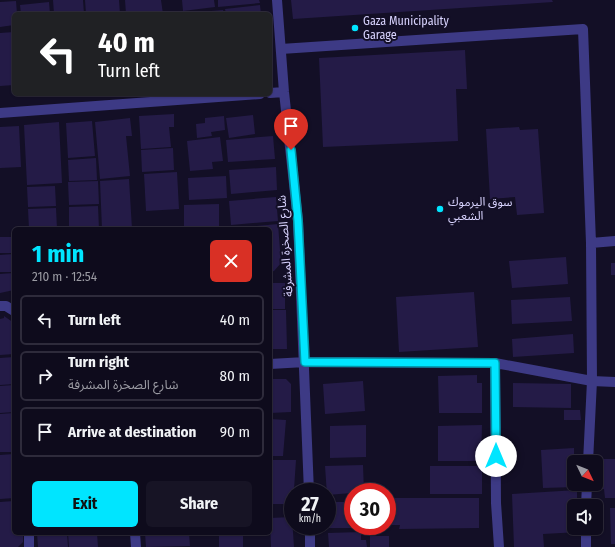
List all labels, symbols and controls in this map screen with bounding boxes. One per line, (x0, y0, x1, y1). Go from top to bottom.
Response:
place label: Gaza Municipality Garage (363, 14, 449, 42)
marker: Gaza Municipality Garage (350, 23, 360, 33)
text: 40 m (98, 26, 155, 59)
icon: left (32, 28, 84, 80)
text: Turn left (98, 60, 160, 82)
pin (274, 109, 308, 150)
icon: arrive (280, 115, 302, 137)
street label: شارع الصخرة المشرفة (274, 195, 298, 297)
place label: سوق اليرموك الشعبي (448, 195, 512, 226)
marker: سوق اليرموك الشعبي (435, 204, 445, 214)
text: 1 min (32, 240, 84, 268)
button: close (210, 240, 252, 282)
text: 210 m · 12:54 (32, 269, 97, 284)
icon: left (34, 309, 56, 331)
text: Turn left (68, 311, 121, 329)
text: 40 m (220, 311, 250, 329)
text: Turn right (68, 353, 129, 371)
icon: right (34, 365, 56, 387)
text: 80 m (220, 367, 250, 385)
text: شارع الصخرة المشرفة (68, 377, 178, 392)
icon: arrive (34, 421, 56, 443)
text: Arrive at destination (68, 423, 196, 441)
text: 90 m (220, 423, 250, 441)
position arrow (475, 435, 517, 477)
north arrow (567, 455, 603, 491)
map controls (567, 455, 603, 535)
button: Exit (32, 481, 138, 527)
button: Share (146, 481, 252, 527)
speed limit sign: 30 (344, 483, 396, 535)
text: 27 (301, 492, 319, 516)
button: sound (567, 499, 603, 535)
text: km/h (299, 513, 321, 525)

